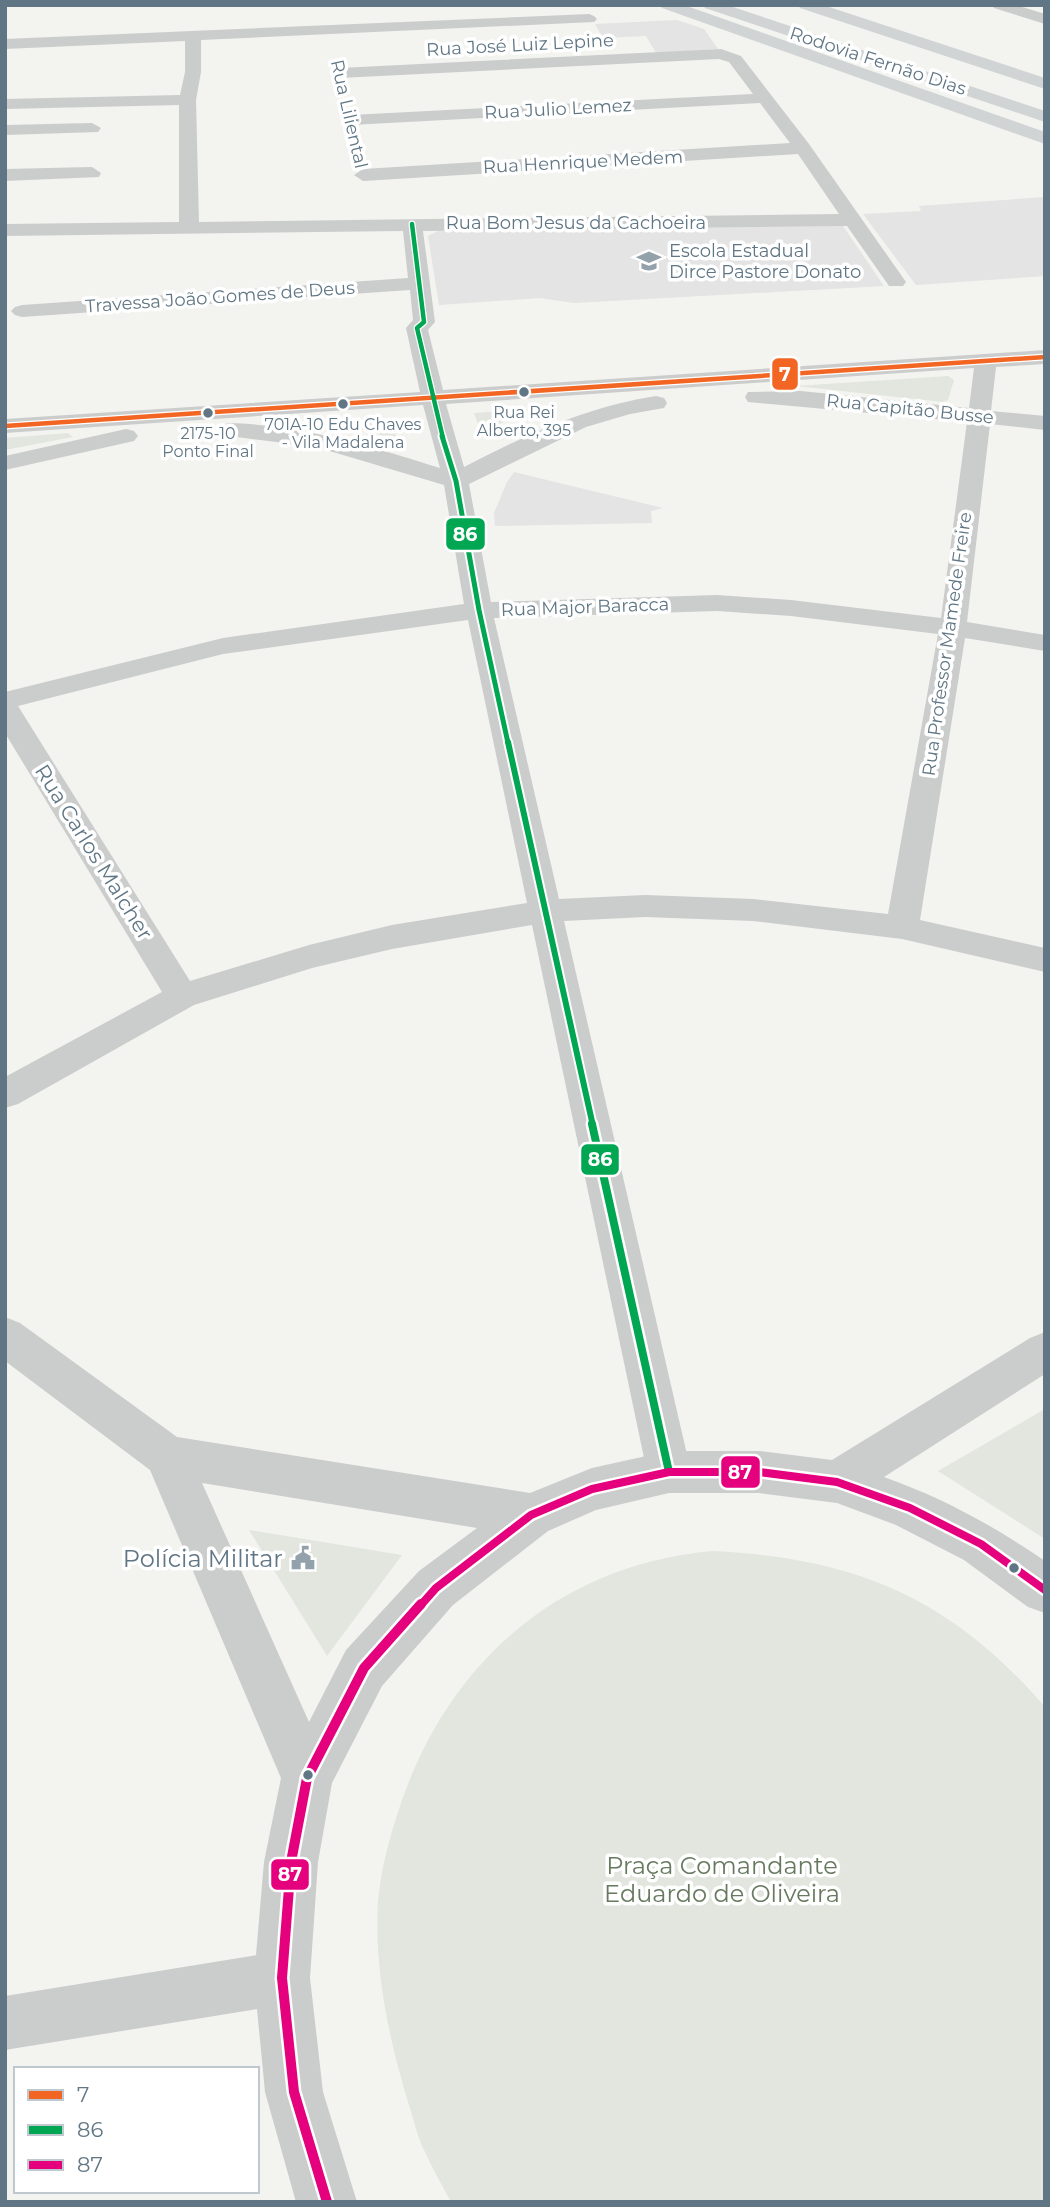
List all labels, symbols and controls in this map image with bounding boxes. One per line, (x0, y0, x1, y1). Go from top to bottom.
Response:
street label: Rodovia Fernão Dias (787, 22, 969, 100)
street label: Rua José Luiz Lepine (426, 29, 615, 61)
street label: Rua Liliental (326, 57, 372, 171)
street label: Rua Julio Lemez (484, 94, 632, 124)
street label: Rua Henrique Medem (482, 146, 684, 178)
street label: Rua Bom Jesus da Cachoeira (446, 212, 706, 234)
place label: Escola Estadual Dirce Pastore Donato (669, 240, 861, 283)
school or university icon: Escola Estadual Dirce Pastore Donato (635, 247, 663, 275)
street label: Travessa João Gomes de Deus (84, 277, 356, 317)
line badge: 7 (771, 357, 799, 391)
text: 7 (779, 363, 791, 386)
marker: Rua Rei Alberto, 395 (517, 385, 531, 399)
street label: Rua Capitão Busse (825, 389, 995, 429)
marker: 701A-10 Edu Chaves - Vila Madalena (336, 397, 350, 411)
place label: Rua Rei Alberto, 395 (477, 403, 571, 440)
marker: 2175-10 Ponto Final (201, 406, 215, 420)
place label: 701A-10 Edu Chaves - Vila Madalena (265, 415, 422, 452)
place label: 2175-10 Ponto Final (162, 424, 254, 461)
street label: Rua Professor Mamede Freire (918, 511, 976, 777)
line badge: 86 (445, 517, 486, 551)
text: 86 (453, 523, 477, 546)
street label: Rua Major Baracca (500, 593, 670, 621)
street label: Rua Carlos Malcher (30, 760, 158, 944)
line badge: 86 (580, 1143, 620, 1176)
text: 86 (588, 1148, 612, 1171)
line badge: 87 (720, 1455, 761, 1489)
text: 87 (728, 1461, 752, 1484)
place label: Polícia Militar (123, 1544, 283, 1573)
public building icon: Polícia Militar (289, 1544, 317, 1572)
unlabelled marker (1007, 1561, 1021, 1575)
unlabelled marker (301, 1768, 315, 1782)
park label: Praça Comandante Eduardo de Oliveira (604, 1851, 840, 1908)
line badge: 87 (270, 1858, 310, 1891)
text: 87 (278, 1863, 302, 1886)
legend (14, 2067, 259, 2193)
text: 7 (77, 2082, 89, 2107)
text: 86 (77, 2117, 103, 2142)
text: 87 (77, 2152, 103, 2177)

